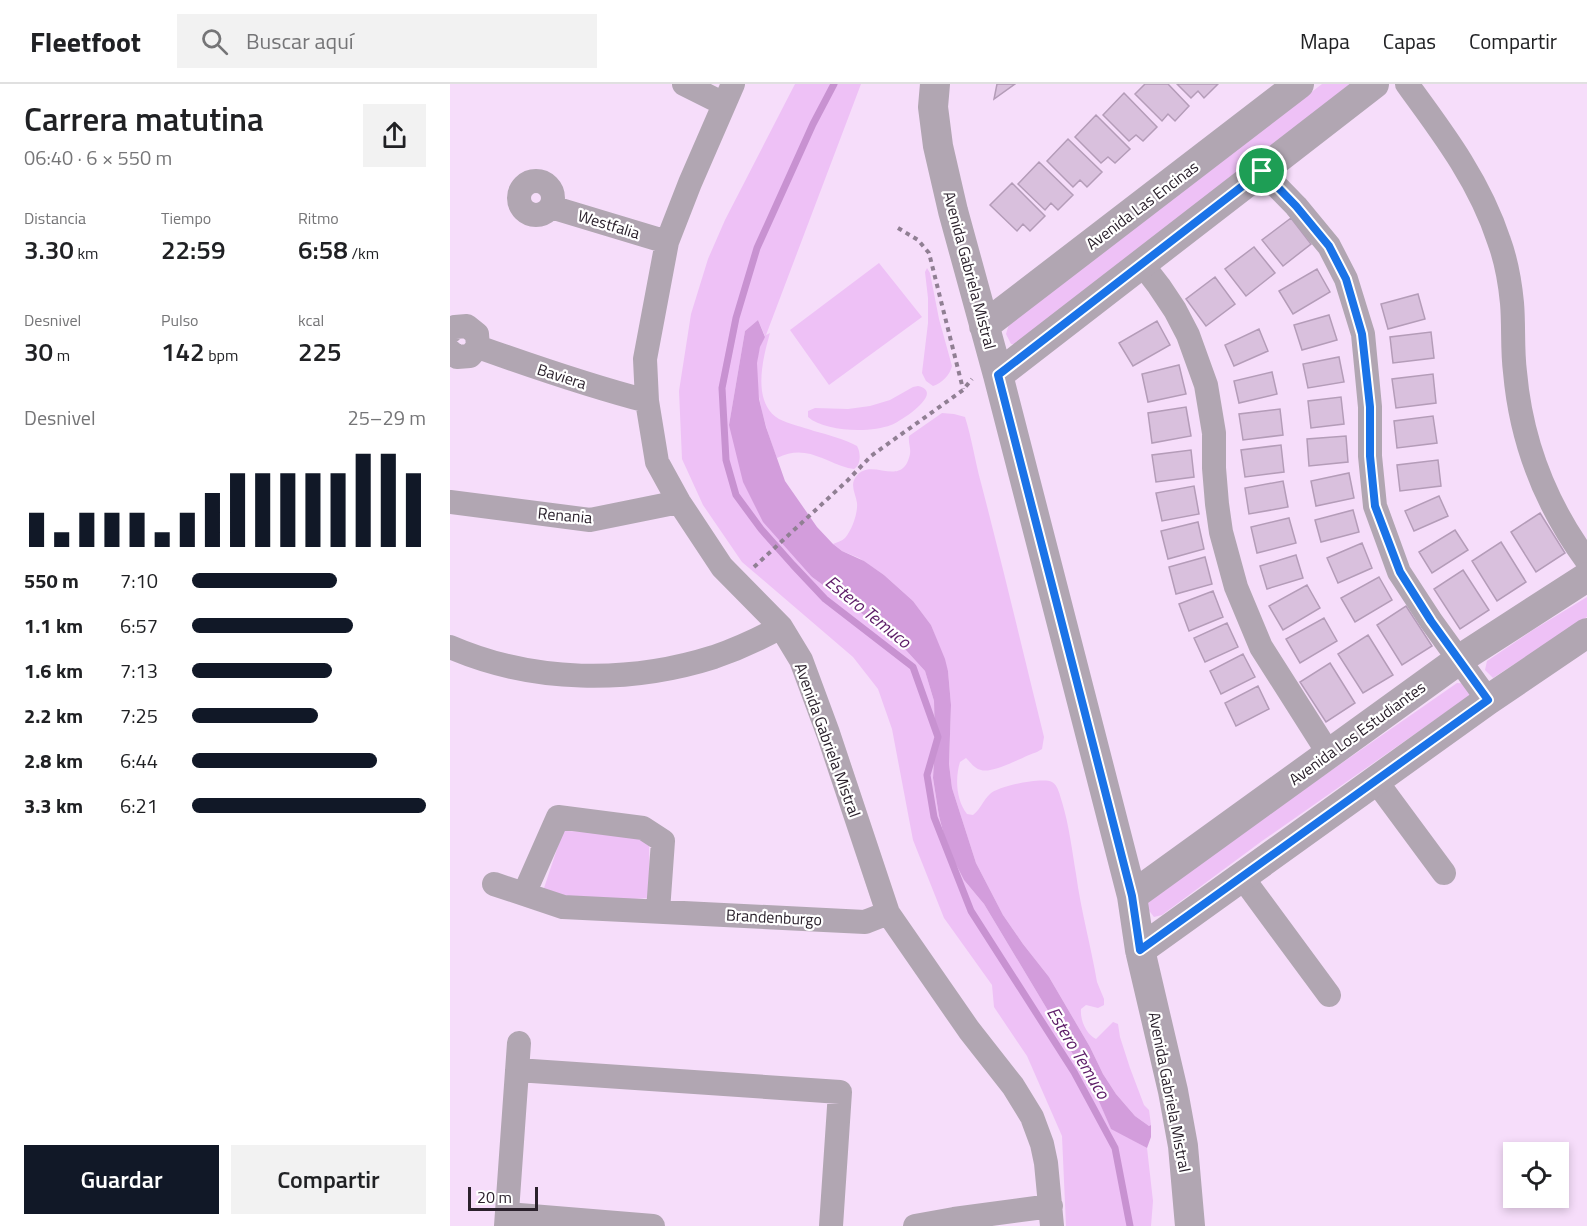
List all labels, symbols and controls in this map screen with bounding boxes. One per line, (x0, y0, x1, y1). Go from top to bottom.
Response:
search box (177, 14, 597, 68)
text: Fleetfoot (30, 20, 141, 63)
text: Buscar aquí (246, 24, 354, 58)
icon: search (198, 25, 231, 58)
text: Mapa (1300, 25, 1350, 57)
text: Capas (1383, 25, 1436, 57)
text: Compartir (1469, 25, 1557, 57)
text: Carrera matutina (24, 94, 264, 144)
button: share (363, 104, 426, 167)
text: 06:40 · 6 × 550 m (24, 142, 172, 173)
pin (1236, 145, 1287, 196)
icon: arrive (1245, 154, 1278, 187)
street label: Avenida Las Encinas (1081, 155, 1203, 255)
street label: Avenida Gabriela Mistral (937, 188, 1003, 352)
street label: Westfalia (575, 203, 643, 245)
text: Distancia (24, 206, 86, 230)
text: Tiempo (161, 206, 211, 230)
text: Ritmo (298, 206, 339, 230)
text: 3.30 (24, 230, 74, 269)
text: 22:59 (161, 230, 225, 269)
text: 6:58 (298, 230, 348, 269)
text: km (74, 241, 98, 265)
text: /km (348, 241, 379, 265)
text: Desnivel (24, 308, 81, 332)
text: Pulso (161, 308, 199, 332)
text: kcal (298, 308, 324, 332)
text: 30 (24, 332, 53, 371)
text: 142 (161, 332, 205, 371)
text: 225 (298, 332, 342, 371)
text: m (53, 343, 70, 367)
text: bpm (205, 343, 238, 367)
street label: Baviera (534, 357, 590, 395)
text: Desnivel (24, 402, 96, 433)
text: 25–29 m (347, 402, 426, 433)
street label: Renania (537, 501, 593, 529)
text: 550 m (24, 565, 79, 596)
text: 7:10 (120, 565, 158, 596)
water label: Estero Temuco (820, 569, 918, 655)
text: 1.1 km (24, 610, 83, 641)
text: 6:57 (120, 610, 158, 641)
text: 1.6 km (24, 655, 83, 686)
text: 7:13 (120, 655, 158, 686)
street label: Avenida Gabriela Mistral (789, 659, 867, 821)
street label: Avenida Los Estudiantes (1284, 675, 1430, 791)
text: 2.2 km (24, 700, 83, 731)
text: 7:25 (120, 700, 158, 731)
text: 2.8 km (24, 745, 83, 776)
text: 6:44 (120, 745, 158, 776)
text: 3.3 km (24, 790, 83, 821)
text: 6:21 (120, 790, 158, 821)
street label: Brandenburgo (725, 903, 823, 931)
water label: Estero Temuco (1040, 1001, 1117, 1105)
street label: Avenida Gabriela Mistral (1143, 1010, 1197, 1174)
map controls (1503, 1142, 1569, 1208)
button: locate (1503, 1142, 1569, 1208)
button: Guardar (24, 1145, 219, 1214)
button: Compartir (231, 1145, 426, 1214)
scale bar (468, 1184, 538, 1212)
text: 20 m (477, 1185, 512, 1209)

